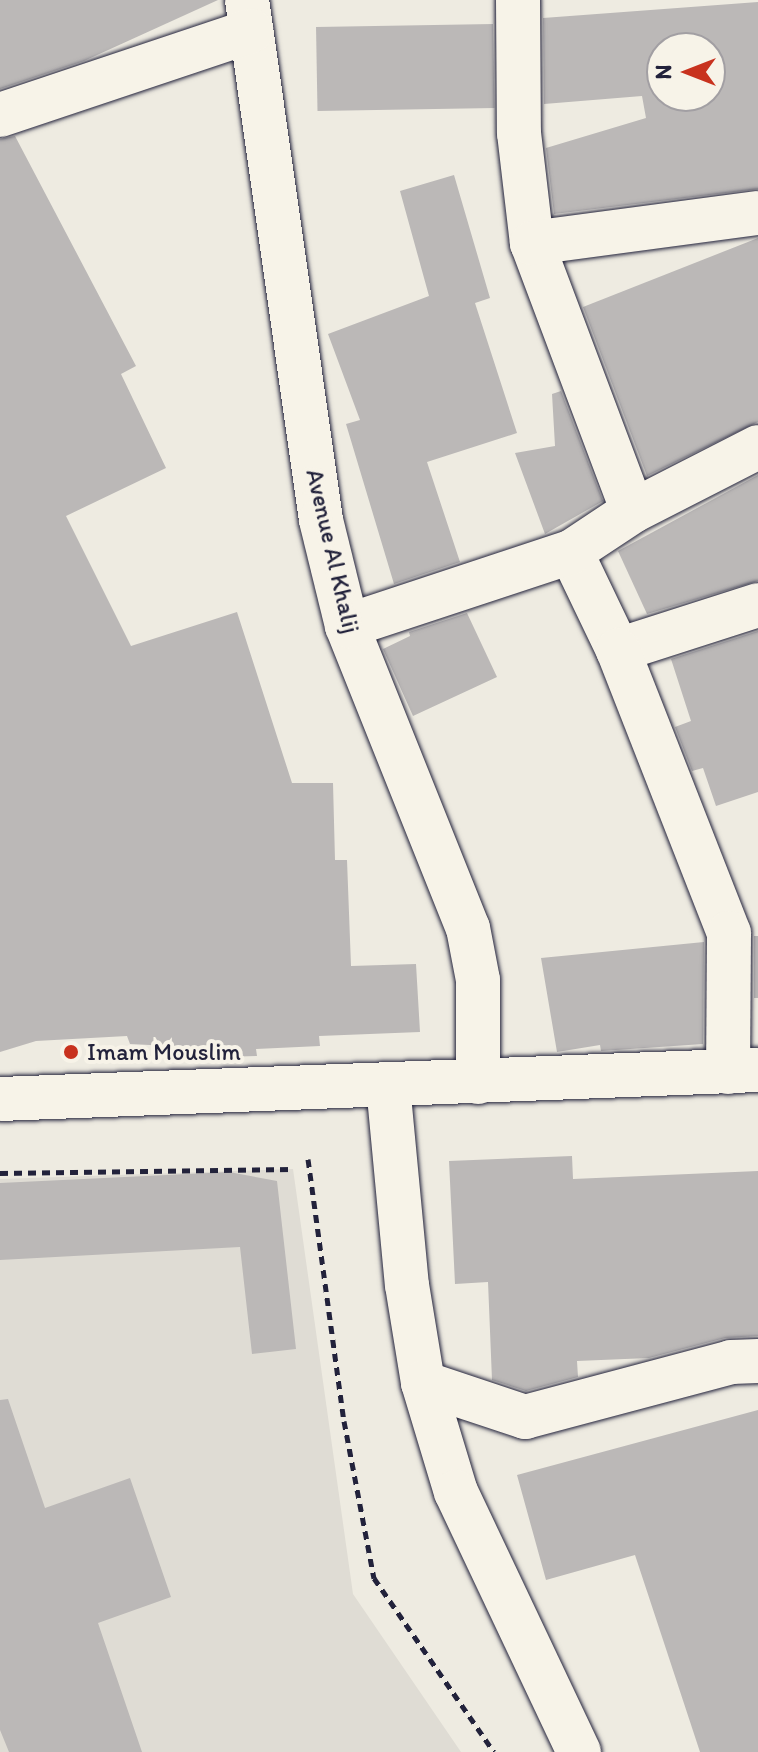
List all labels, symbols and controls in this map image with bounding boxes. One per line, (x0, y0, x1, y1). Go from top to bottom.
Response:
north arrow (646, 32, 726, 112)
text: N (650, 65, 677, 79)
street label: Avenue Al Khalij (300, 466, 366, 636)
place label: Imam Mouslim (87, 1038, 241, 1066)
marker: Imam Mouslim (62, 1043, 80, 1061)

